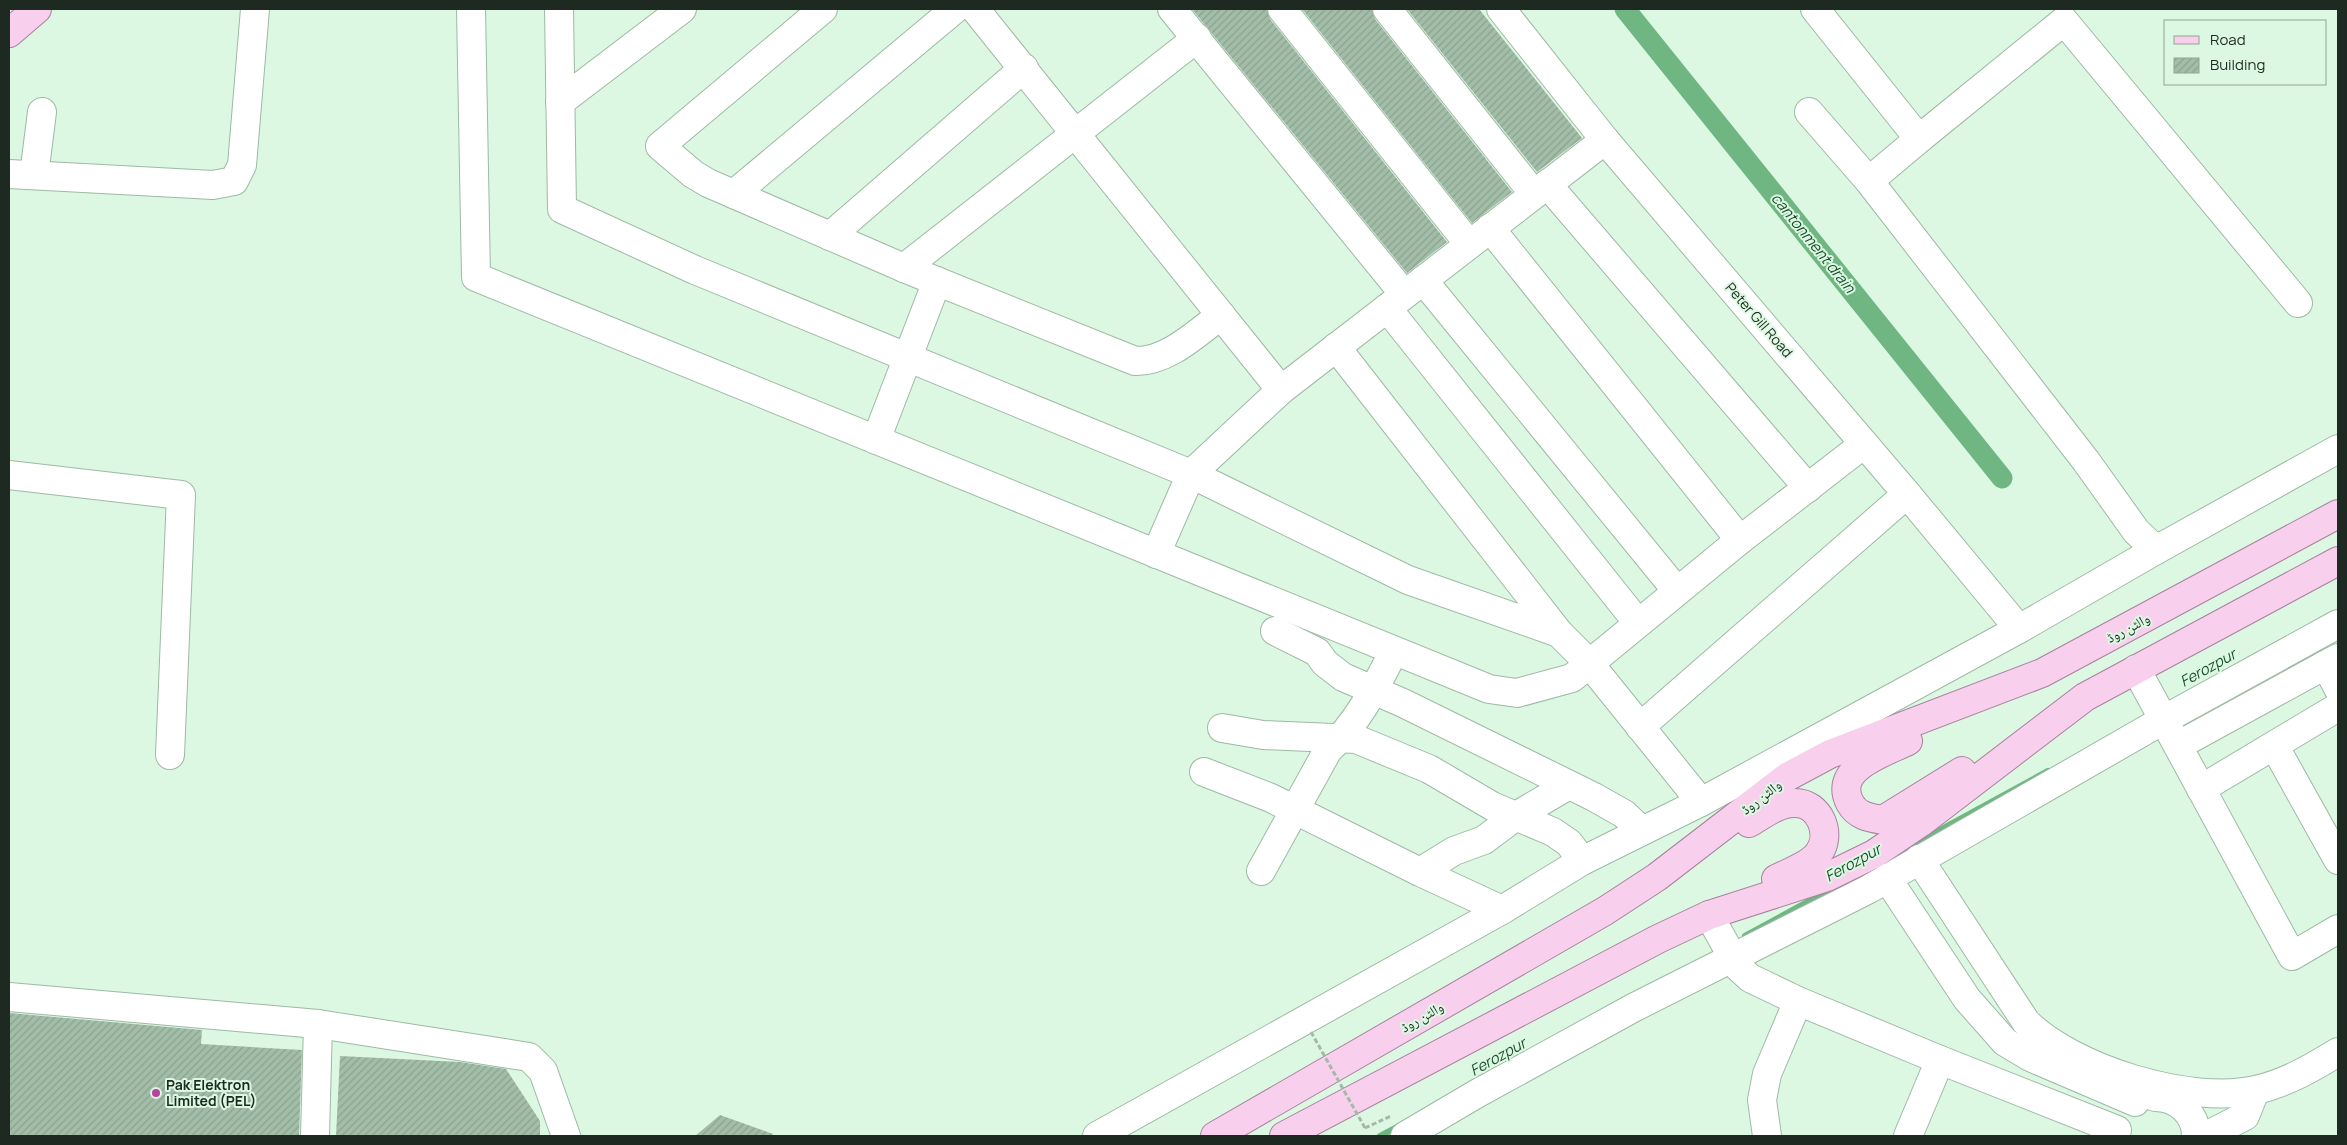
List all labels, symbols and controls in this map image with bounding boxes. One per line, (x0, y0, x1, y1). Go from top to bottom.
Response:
legend (2164, 20, 2327, 85)
text: Road (2210, 29, 2246, 50)
text: Building (2210, 54, 2265, 75)
water label: cantonment drain (1767, 188, 1861, 298)
street label: Peter Gill Road (1722, 278, 1797, 361)
street label: والٹن روڈ (2103, 608, 2153, 647)
water label: Ferozpur (2176, 642, 2242, 692)
street label: والٹن روڈ (1736, 775, 1785, 818)
water label: Ferozpur (1821, 837, 1887, 887)
street label: والٹن روڈ (1397, 997, 1447, 1036)
water label: Ferozpur (1466, 1031, 1532, 1081)
place label: Pak Elektron Limited (PEL) (166, 1075, 256, 1110)
marker: Pak Elektron Limited (PEL) (150, 1087, 162, 1099)

